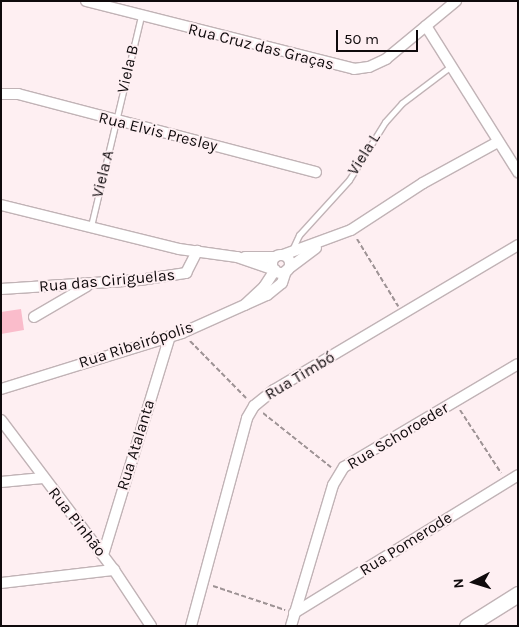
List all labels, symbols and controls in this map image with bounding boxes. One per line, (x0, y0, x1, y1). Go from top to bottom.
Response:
street label: Rua Cruz das Graças (186, 20, 336, 74)
scale bar (339, 20, 422, 52)
text: 50 m (344, 30, 379, 48)
street label: Viela B (113, 43, 143, 95)
street label: Rua Elvis Presley (96, 108, 220, 156)
street label: Viela L (344, 129, 384, 179)
street label: Viela A (88, 148, 118, 200)
street label: Rua das Ciriguelas (38, 265, 176, 297)
street label: Rua Ribeirópolis (76, 317, 196, 373)
street label: Rua Timbó (262, 348, 338, 404)
street label: Rua Atalanta (113, 397, 159, 493)
street label: Rua Schoroeder (344, 398, 452, 474)
street label: Rua Pinhão (44, 484, 110, 560)
street label: Rua Pomerode (356, 508, 456, 580)
north arrow (449, 557, 499, 607)
text: N (450, 578, 467, 589)

